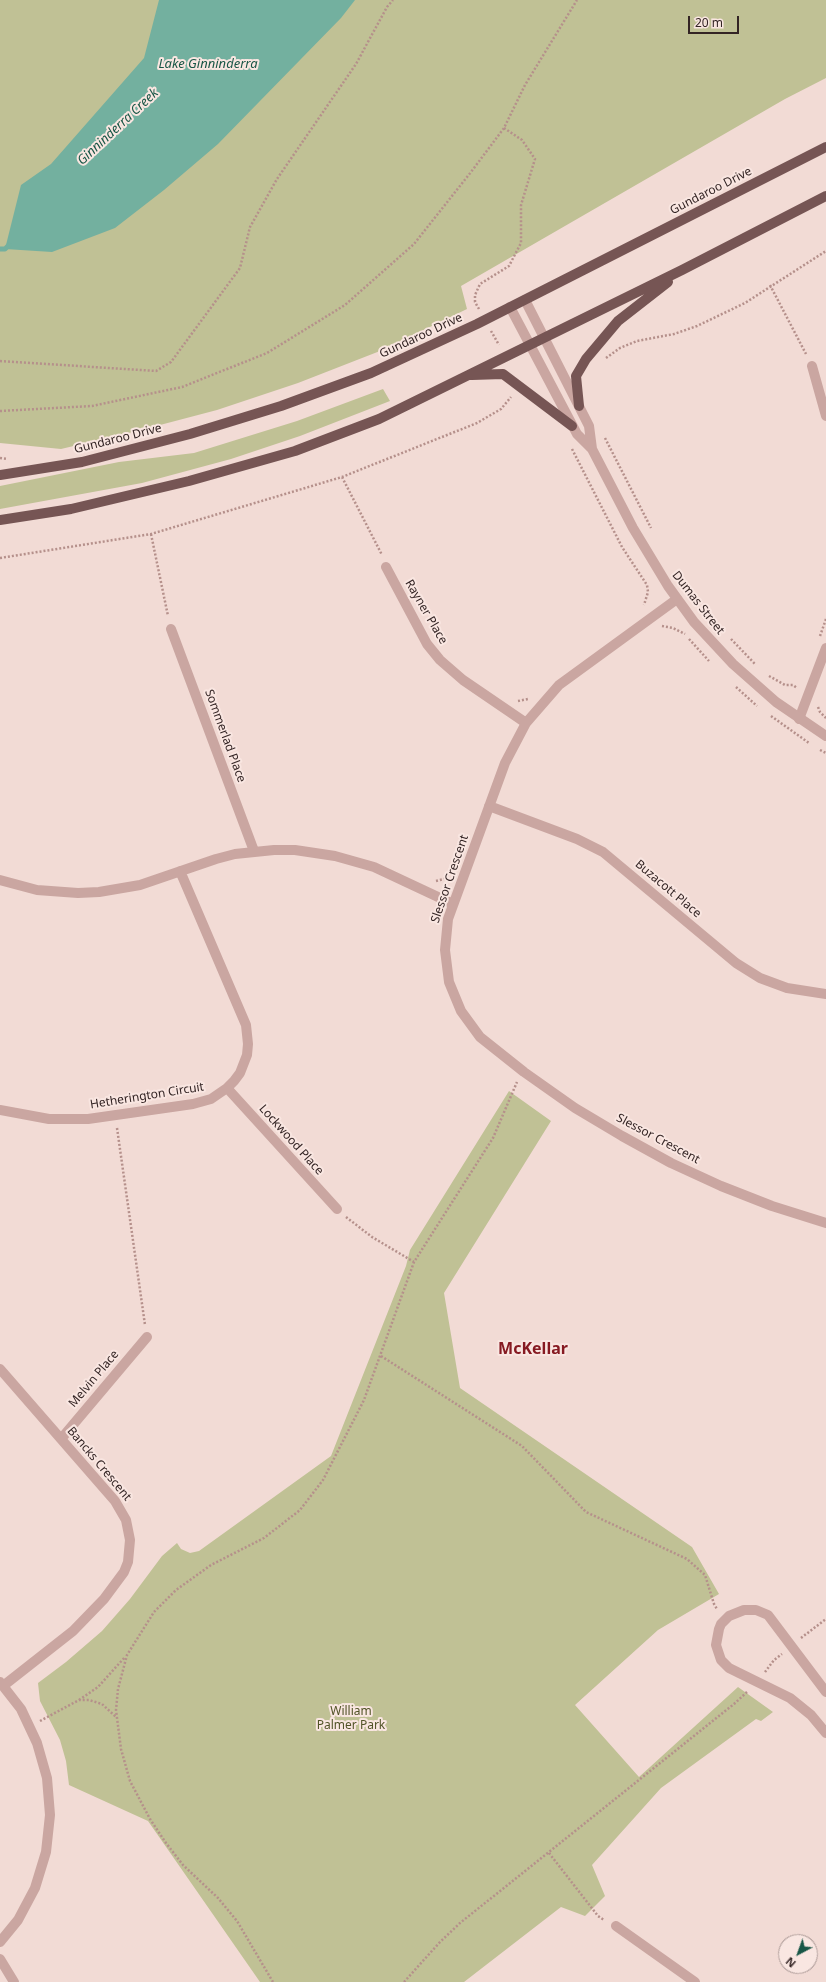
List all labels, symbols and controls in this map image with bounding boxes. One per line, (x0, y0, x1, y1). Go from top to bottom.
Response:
scale bar (690, 8, 741, 34)
text: 20 m (695, 14, 723, 31)
water label: Lake Ginninderra (158, 56, 258, 72)
water label: Ginninderra Creek (74, 86, 162, 168)
street label: Gundaroo Drive (668, 164, 754, 218)
street label: Gundaroo Drive (377, 311, 465, 361)
street label: Gundaroo Drive (73, 421, 163, 457)
street label: Dumas Street (669, 568, 727, 638)
street label: Rayner Place (402, 577, 450, 647)
street label: Sommerlad Place (201, 688, 249, 784)
street label: Slessor Crescent (428, 833, 472, 925)
street label: Buzacott Place (632, 857, 704, 921)
street label: Hetherington Circuit (89, 1080, 205, 1112)
street label: Lockwood Place (256, 1102, 326, 1178)
street label: Slessor Crescent (614, 1111, 702, 1167)
district label: McKellar (498, 1339, 568, 1359)
street label: Melvin Place (66, 1348, 122, 1410)
street label: Bancks Crescent (64, 1424, 134, 1504)
park label: William Palmer Park (317, 1705, 385, 1733)
north arrow (778, 1934, 818, 1974)
text: N (782, 1954, 799, 1971)

